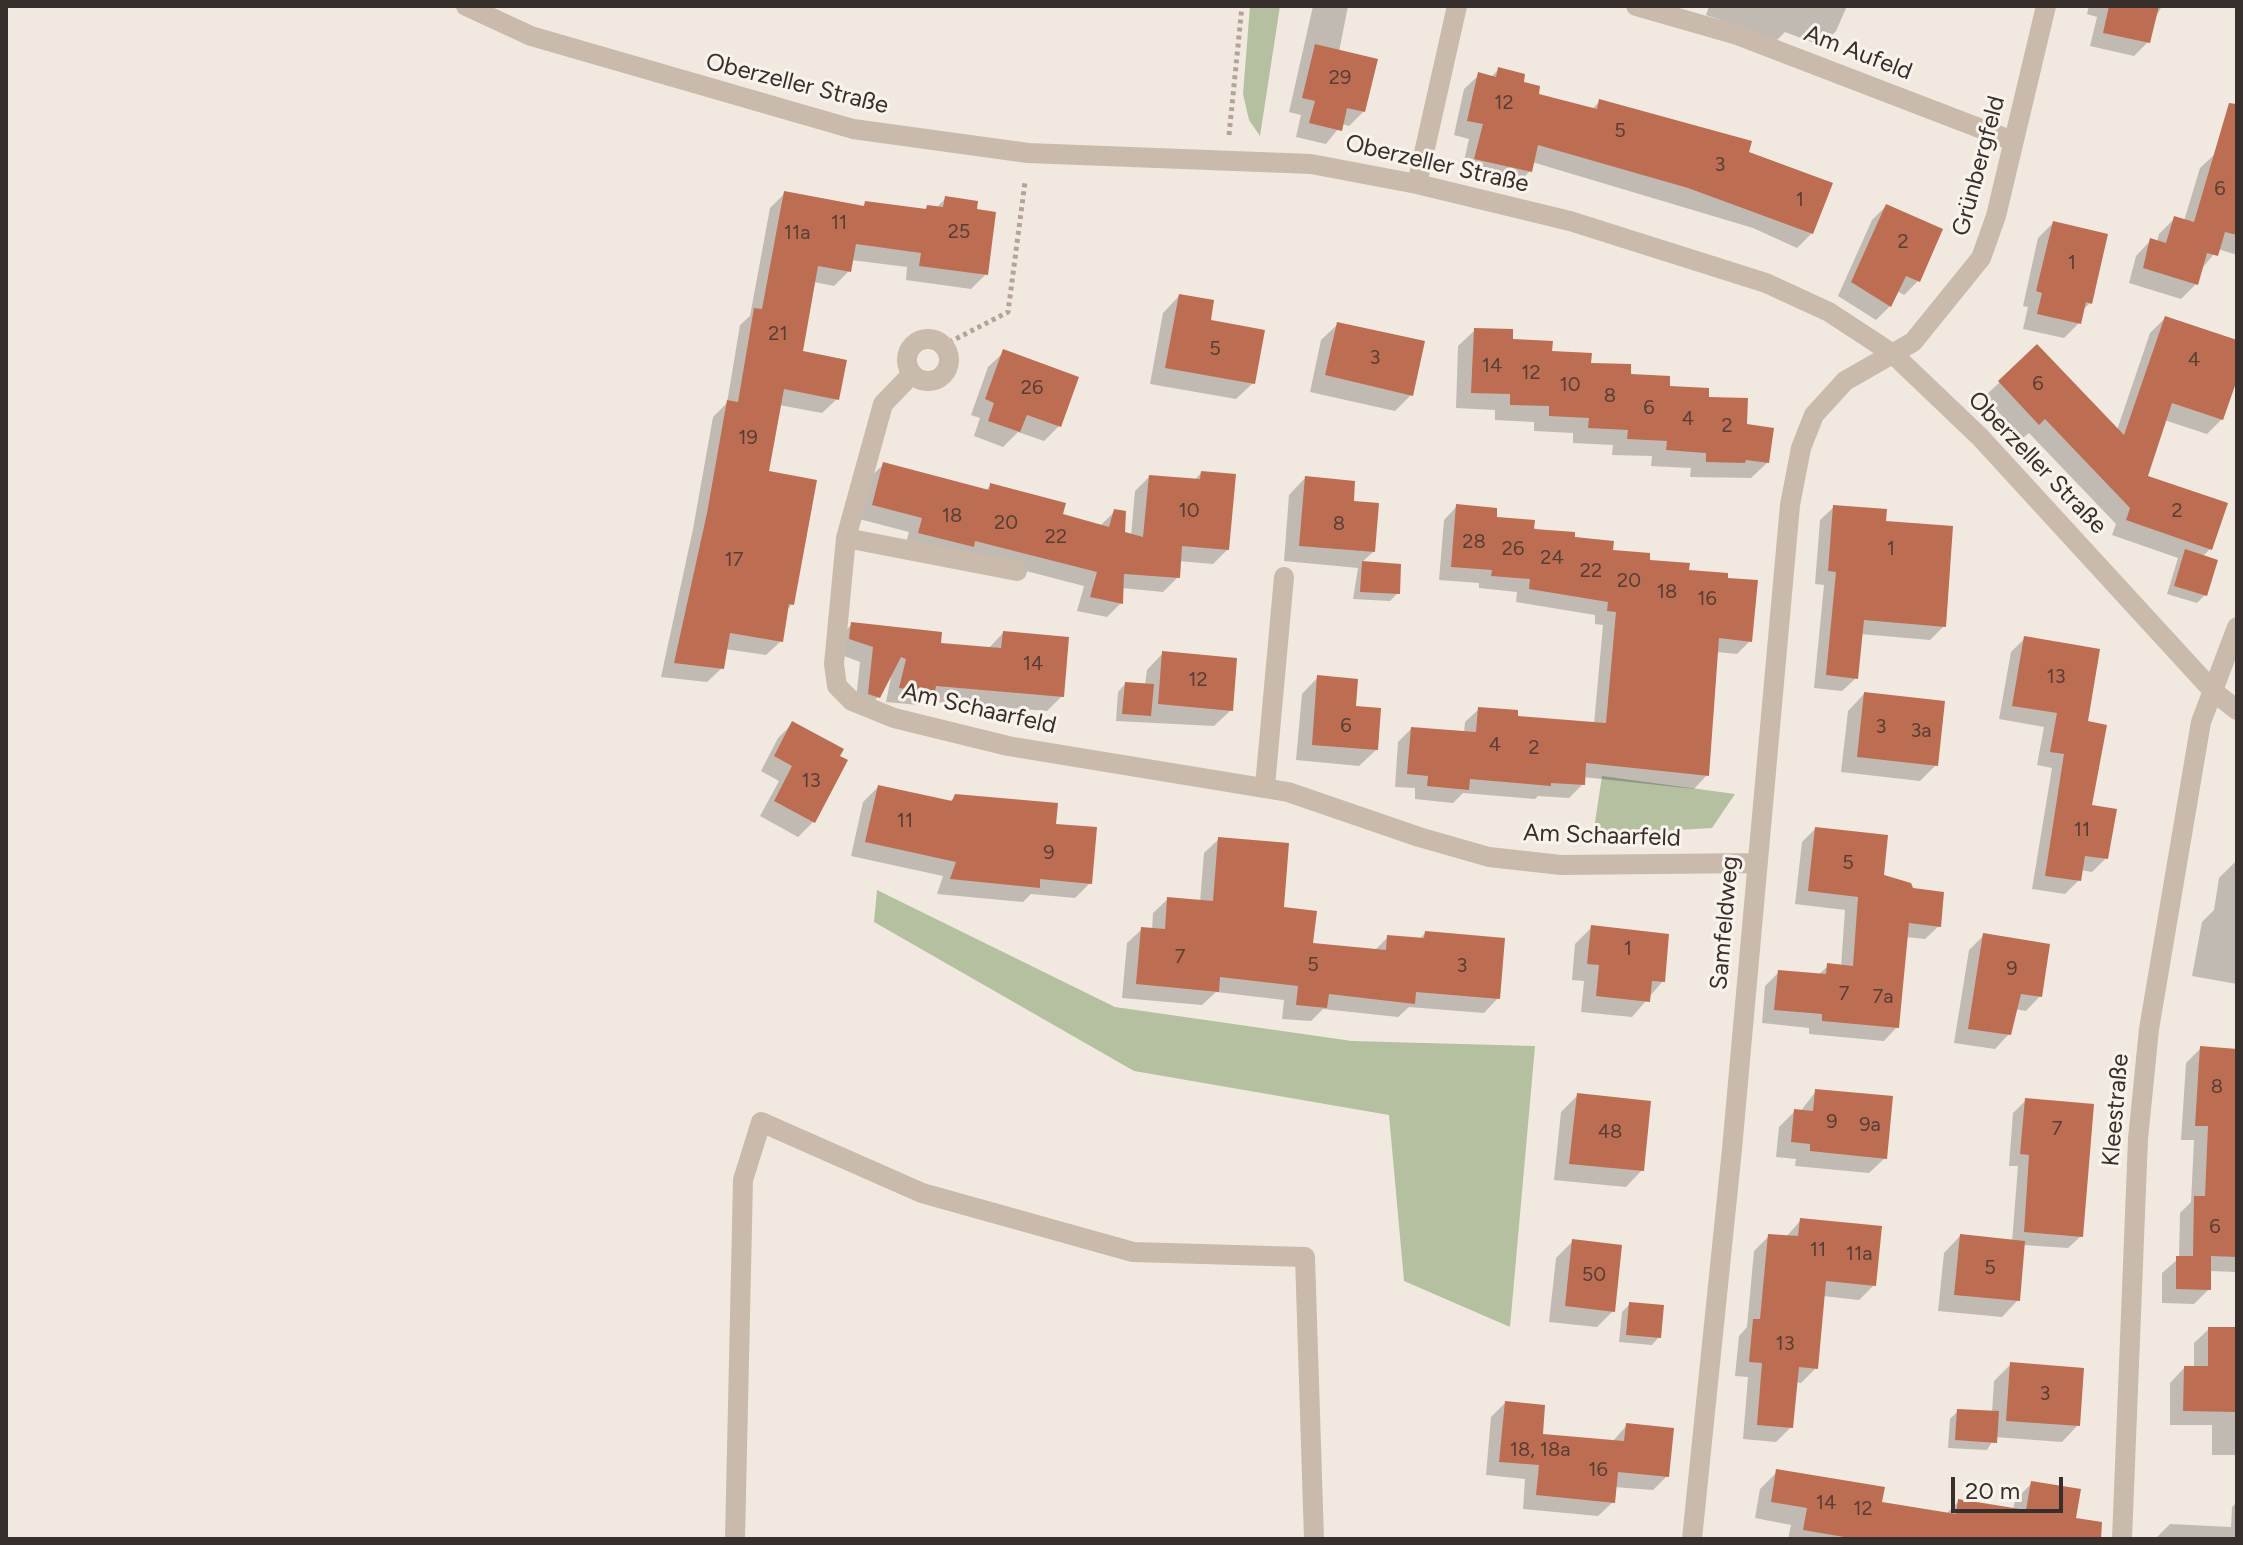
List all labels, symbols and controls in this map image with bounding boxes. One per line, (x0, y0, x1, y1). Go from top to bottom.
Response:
street label: Am Aufeld (1800, 19, 1916, 87)
street label: Oberzeller Straße (703, 47, 891, 121)
house number: 29 (1329, 66, 1351, 90)
house number: 12 (1494, 91, 1514, 115)
street label: Grünbergfeld (1946, 93, 2012, 239)
house number: 5 (1614, 119, 1626, 143)
street label: Oberzeller Straße (1343, 129, 1531, 199)
house number: 3 (1715, 153, 1725, 177)
house number: 6 (2214, 177, 2226, 201)
house number: 1 (1796, 188, 1804, 212)
house number: 11 (831, 211, 847, 235)
house number: 25 (948, 220, 970, 244)
house number: 11a (784, 221, 810, 245)
house number: 2 (1897, 230, 1909, 254)
house number: 1 (2068, 251, 2076, 275)
house number: 21 (768, 322, 788, 346)
house number: 5 (1209, 337, 1221, 361)
house number: 3 (1370, 346, 1380, 370)
house number: 4 (2188, 348, 2200, 372)
house number: 14 (1482, 354, 1502, 378)
house number: 12 (1521, 361, 1541, 385)
house number: 6 (2032, 372, 2044, 396)
house number: 10 (1559, 373, 1581, 397)
house number: 26 (1021, 376, 1043, 400)
house number: 8 (1604, 384, 1616, 408)
street label: Oberzeller Straße (1962, 386, 2112, 540)
house number: 6 (1643, 396, 1655, 420)
house number: 4 (1682, 407, 1694, 431)
house number: 2 (1721, 414, 1733, 438)
house number: 19 (738, 426, 758, 450)
house number: 10 (1178, 499, 1200, 523)
house number: 2 (2171, 499, 2183, 523)
house number: 18 (942, 504, 962, 528)
house number: 20 (994, 511, 1018, 535)
house number: 8 (1333, 512, 1345, 536)
house number: 22 (1045, 525, 1067, 549)
house number: 28 (1462, 530, 1486, 554)
house number: 26 (1502, 537, 1524, 561)
house number: 1 (1887, 537, 1895, 561)
house number: 24 (1540, 546, 1564, 570)
house number: 17 (725, 548, 743, 572)
house number: 22 (1580, 559, 1602, 583)
house number: 20 (1617, 569, 1641, 593)
house number: 18 (1657, 580, 1677, 604)
house number: 16 (1697, 587, 1717, 611)
house number: 14 (1023, 652, 1043, 676)
house number: 13 (2046, 665, 2066, 689)
house number: 12 (1188, 668, 1208, 692)
street label: Am Schaarfeld (899, 677, 1059, 741)
house number: 6 (1340, 714, 1352, 738)
house number: 3 (1876, 715, 1886, 739)
house number: 3a (1910, 719, 1932, 743)
house number: 4 (1489, 733, 1501, 757)
house number: 2 (1528, 736, 1540, 760)
house number: 13 (801, 769, 821, 793)
house number: 11 (897, 809, 913, 833)
house number: 11 (2074, 818, 2090, 842)
street label: Am Schaarfeld (1523, 819, 1681, 853)
house number: 9 (1043, 841, 1055, 865)
house number: 5 (1842, 851, 1854, 875)
street label: Samfeldweg (1705, 855, 1745, 991)
house number: 1 (1624, 937, 1632, 961)
house number: 7 (1175, 945, 1185, 969)
house number: 5 (1307, 953, 1319, 977)
house number: 3 (1457, 954, 1467, 978)
house number: 9 (2006, 957, 2018, 981)
house number: 7 (1839, 982, 1849, 1006)
house number: 7a (1873, 985, 1893, 1009)
street label: Kleestraße (2097, 1052, 2135, 1168)
house number: 8 (2211, 1075, 2223, 1099)
house number: 9 (1826, 1110, 1838, 1134)
house number: 9a (1859, 1113, 1881, 1137)
house number: 7 (2052, 1117, 2062, 1141)
house number: 48 (1598, 1120, 1622, 1144)
house number: 6 (2209, 1215, 2221, 1239)
house number: 11 (1810, 1238, 1826, 1262)
house number: 11a (1846, 1242, 1872, 1266)
house number: 5 (1984, 1256, 1996, 1280)
house number: 50 (1582, 1263, 1606, 1287)
house number: 13 (1775, 1332, 1795, 1356)
house number: 3 (2040, 1382, 2050, 1406)
house number: 18, 18a (1510, 1438, 1570, 1462)
house number: 16 (1588, 1458, 1608, 1482)
scale bar (1955, 1461, 2067, 1511)
text: 20 m (1965, 1476, 2020, 1505)
house number: 14 (1816, 1491, 1836, 1515)
house number: 12 (1853, 1497, 1873, 1521)

